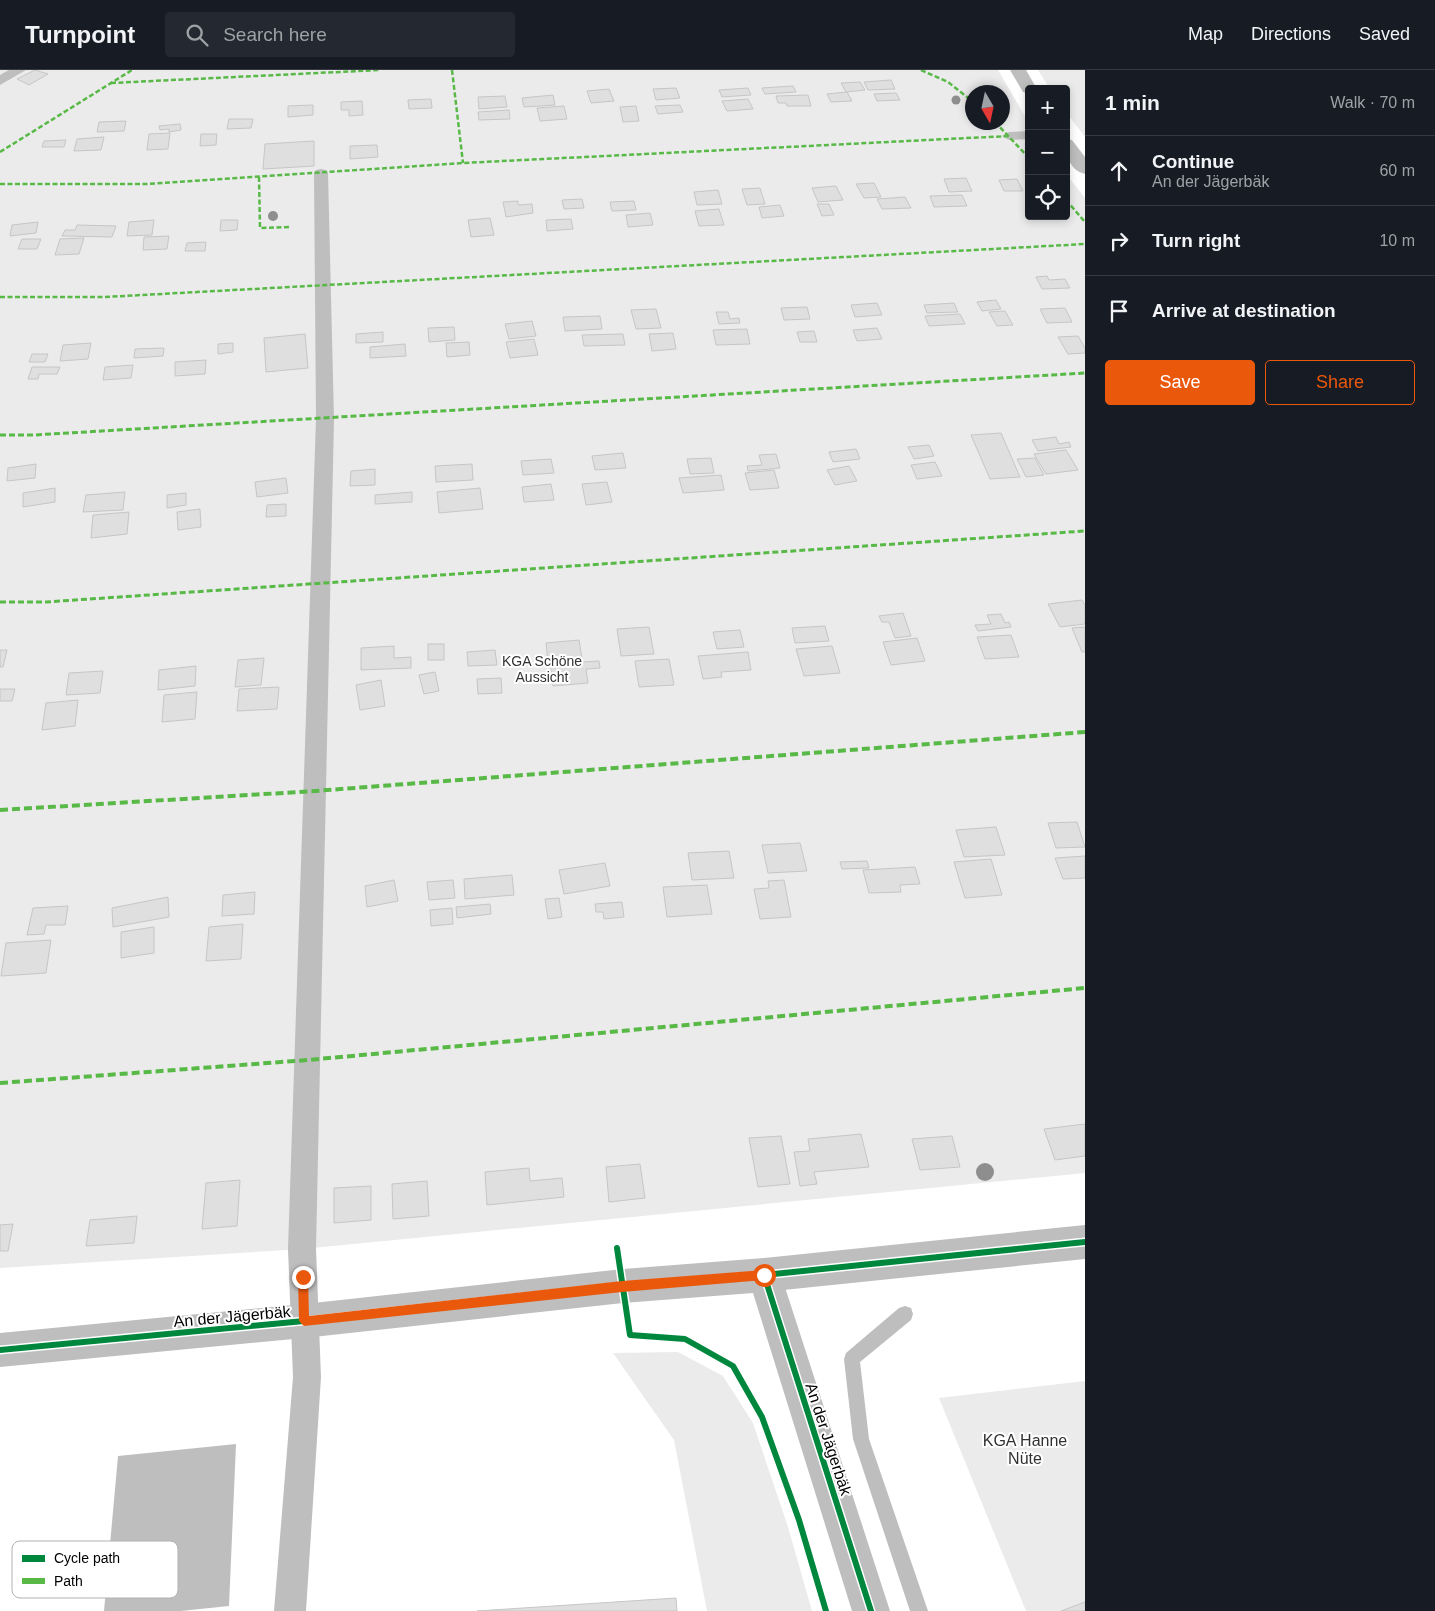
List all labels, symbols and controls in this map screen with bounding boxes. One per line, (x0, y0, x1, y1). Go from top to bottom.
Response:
search box (165, 12, 515, 57)
text: Turnpoint (25, 21, 135, 48)
icon: search (183, 21, 211, 49)
text: Search here (223, 24, 327, 45)
text: Map (1188, 24, 1223, 44)
text: Directions (1251, 24, 1331, 44)
text: Saved (1359, 24, 1410, 44)
north arrow (965, 85, 1010, 130)
map controls (1025, 85, 1070, 220)
button: + (1025, 85, 1070, 130)
text: 1 min (1105, 91, 1160, 114)
text: Walk · 70 m (1330, 94, 1415, 111)
button: − (1025, 130, 1070, 175)
text: Continue (1152, 151, 1234, 172)
icon: ahead (1105, 157, 1133, 185)
text: 60 m (1379, 162, 1415, 179)
text: An der Jägerbäk (1152, 173, 1269, 190)
button: locate (1025, 175, 1070, 220)
icon: right (1105, 227, 1133, 255)
text: Turn right (1152, 230, 1240, 251)
text: 10 m (1379, 232, 1415, 249)
icon: arrive (1105, 297, 1133, 325)
text: Arrive at destination (1152, 300, 1336, 321)
button: Save (1105, 360, 1255, 405)
button: Share (1265, 360, 1415, 405)
park label: KGA Schöne Aussicht (502, 653, 582, 685)
route start (753, 1264, 776, 1287)
route end (292, 1266, 315, 1289)
street label: An der Jägerbäk (173, 1303, 292, 1330)
street label: An der Jägerbäk (802, 1381, 855, 1499)
park label: KGA Hanne Nüte (983, 1432, 1067, 1467)
legend (12, 1541, 178, 1598)
text: Cycle path (54, 1550, 120, 1566)
text: Path (54, 1573, 83, 1589)

